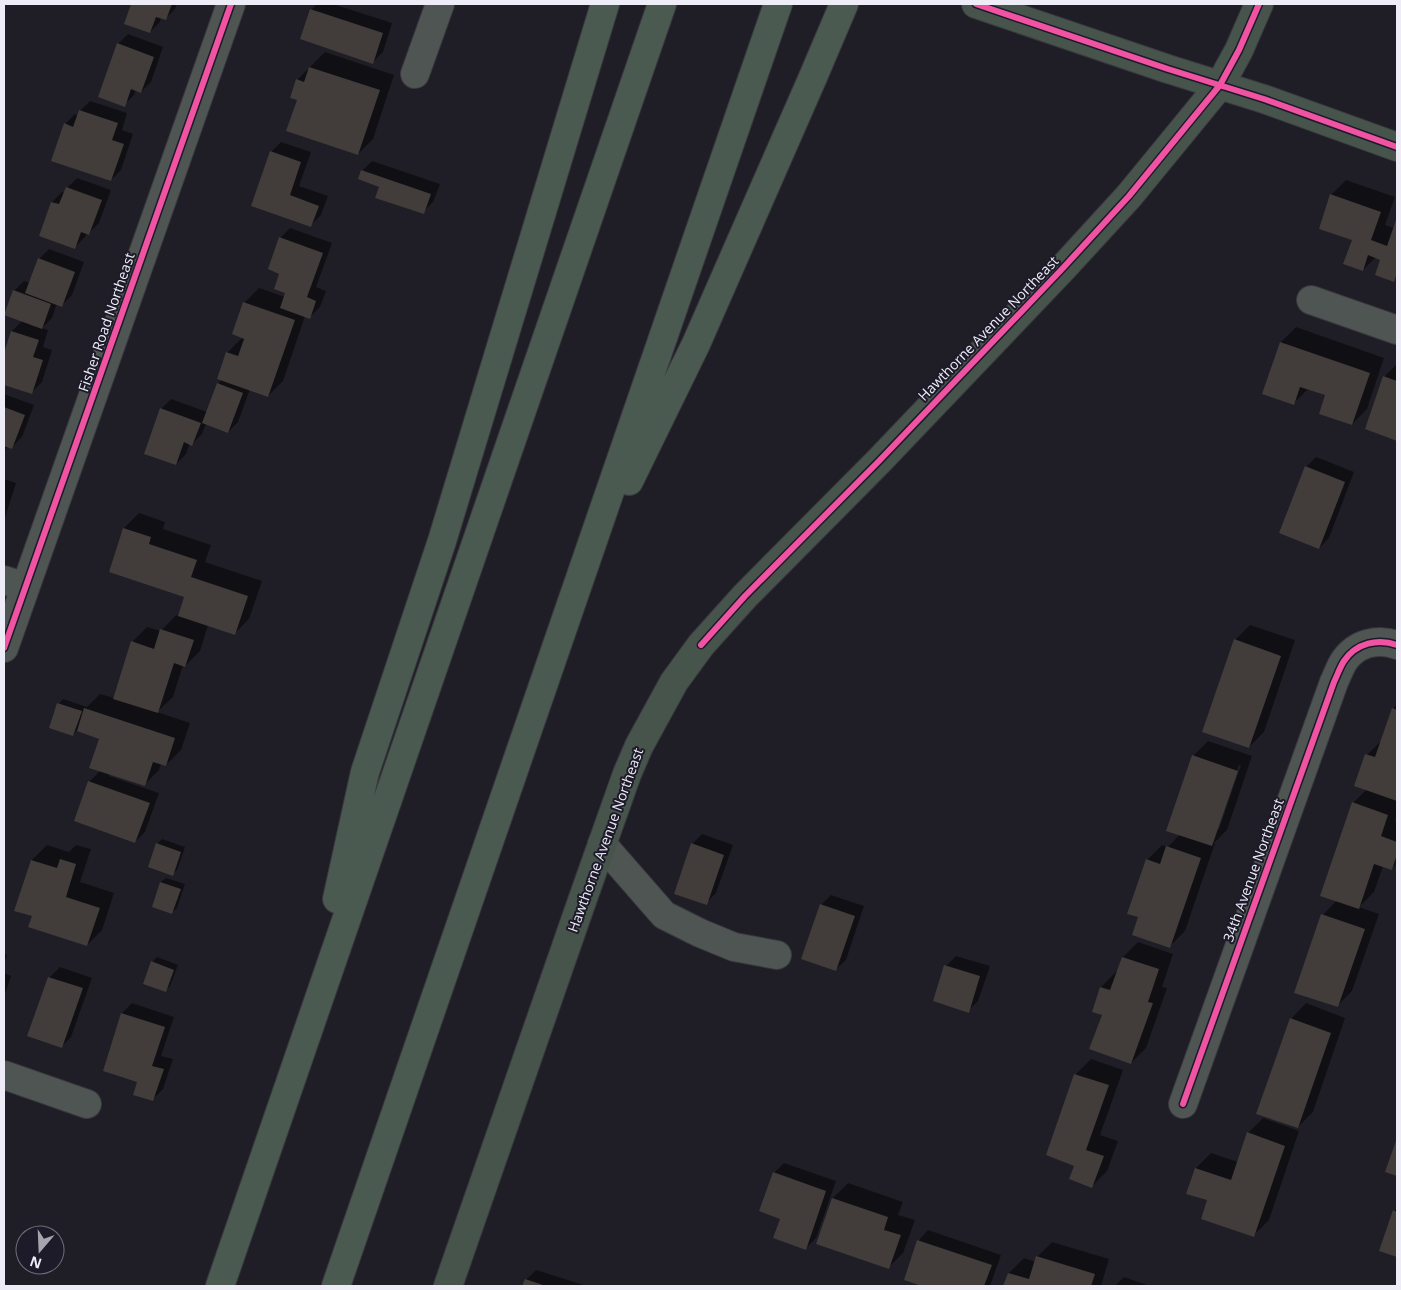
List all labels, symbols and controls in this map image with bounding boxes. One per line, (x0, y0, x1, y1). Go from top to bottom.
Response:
street label: Fisher Road Northeast (73, 250, 139, 394)
street label: Hawthorne Avenue Northeast (914, 251, 1062, 405)
street label: Hawthorne Avenue Northeast (563, 745, 647, 935)
street label: 34th Avenue Northeast (1218, 796, 1288, 944)
north arrow (15, 1225, 65, 1275)
text: N (27, 1252, 44, 1274)

